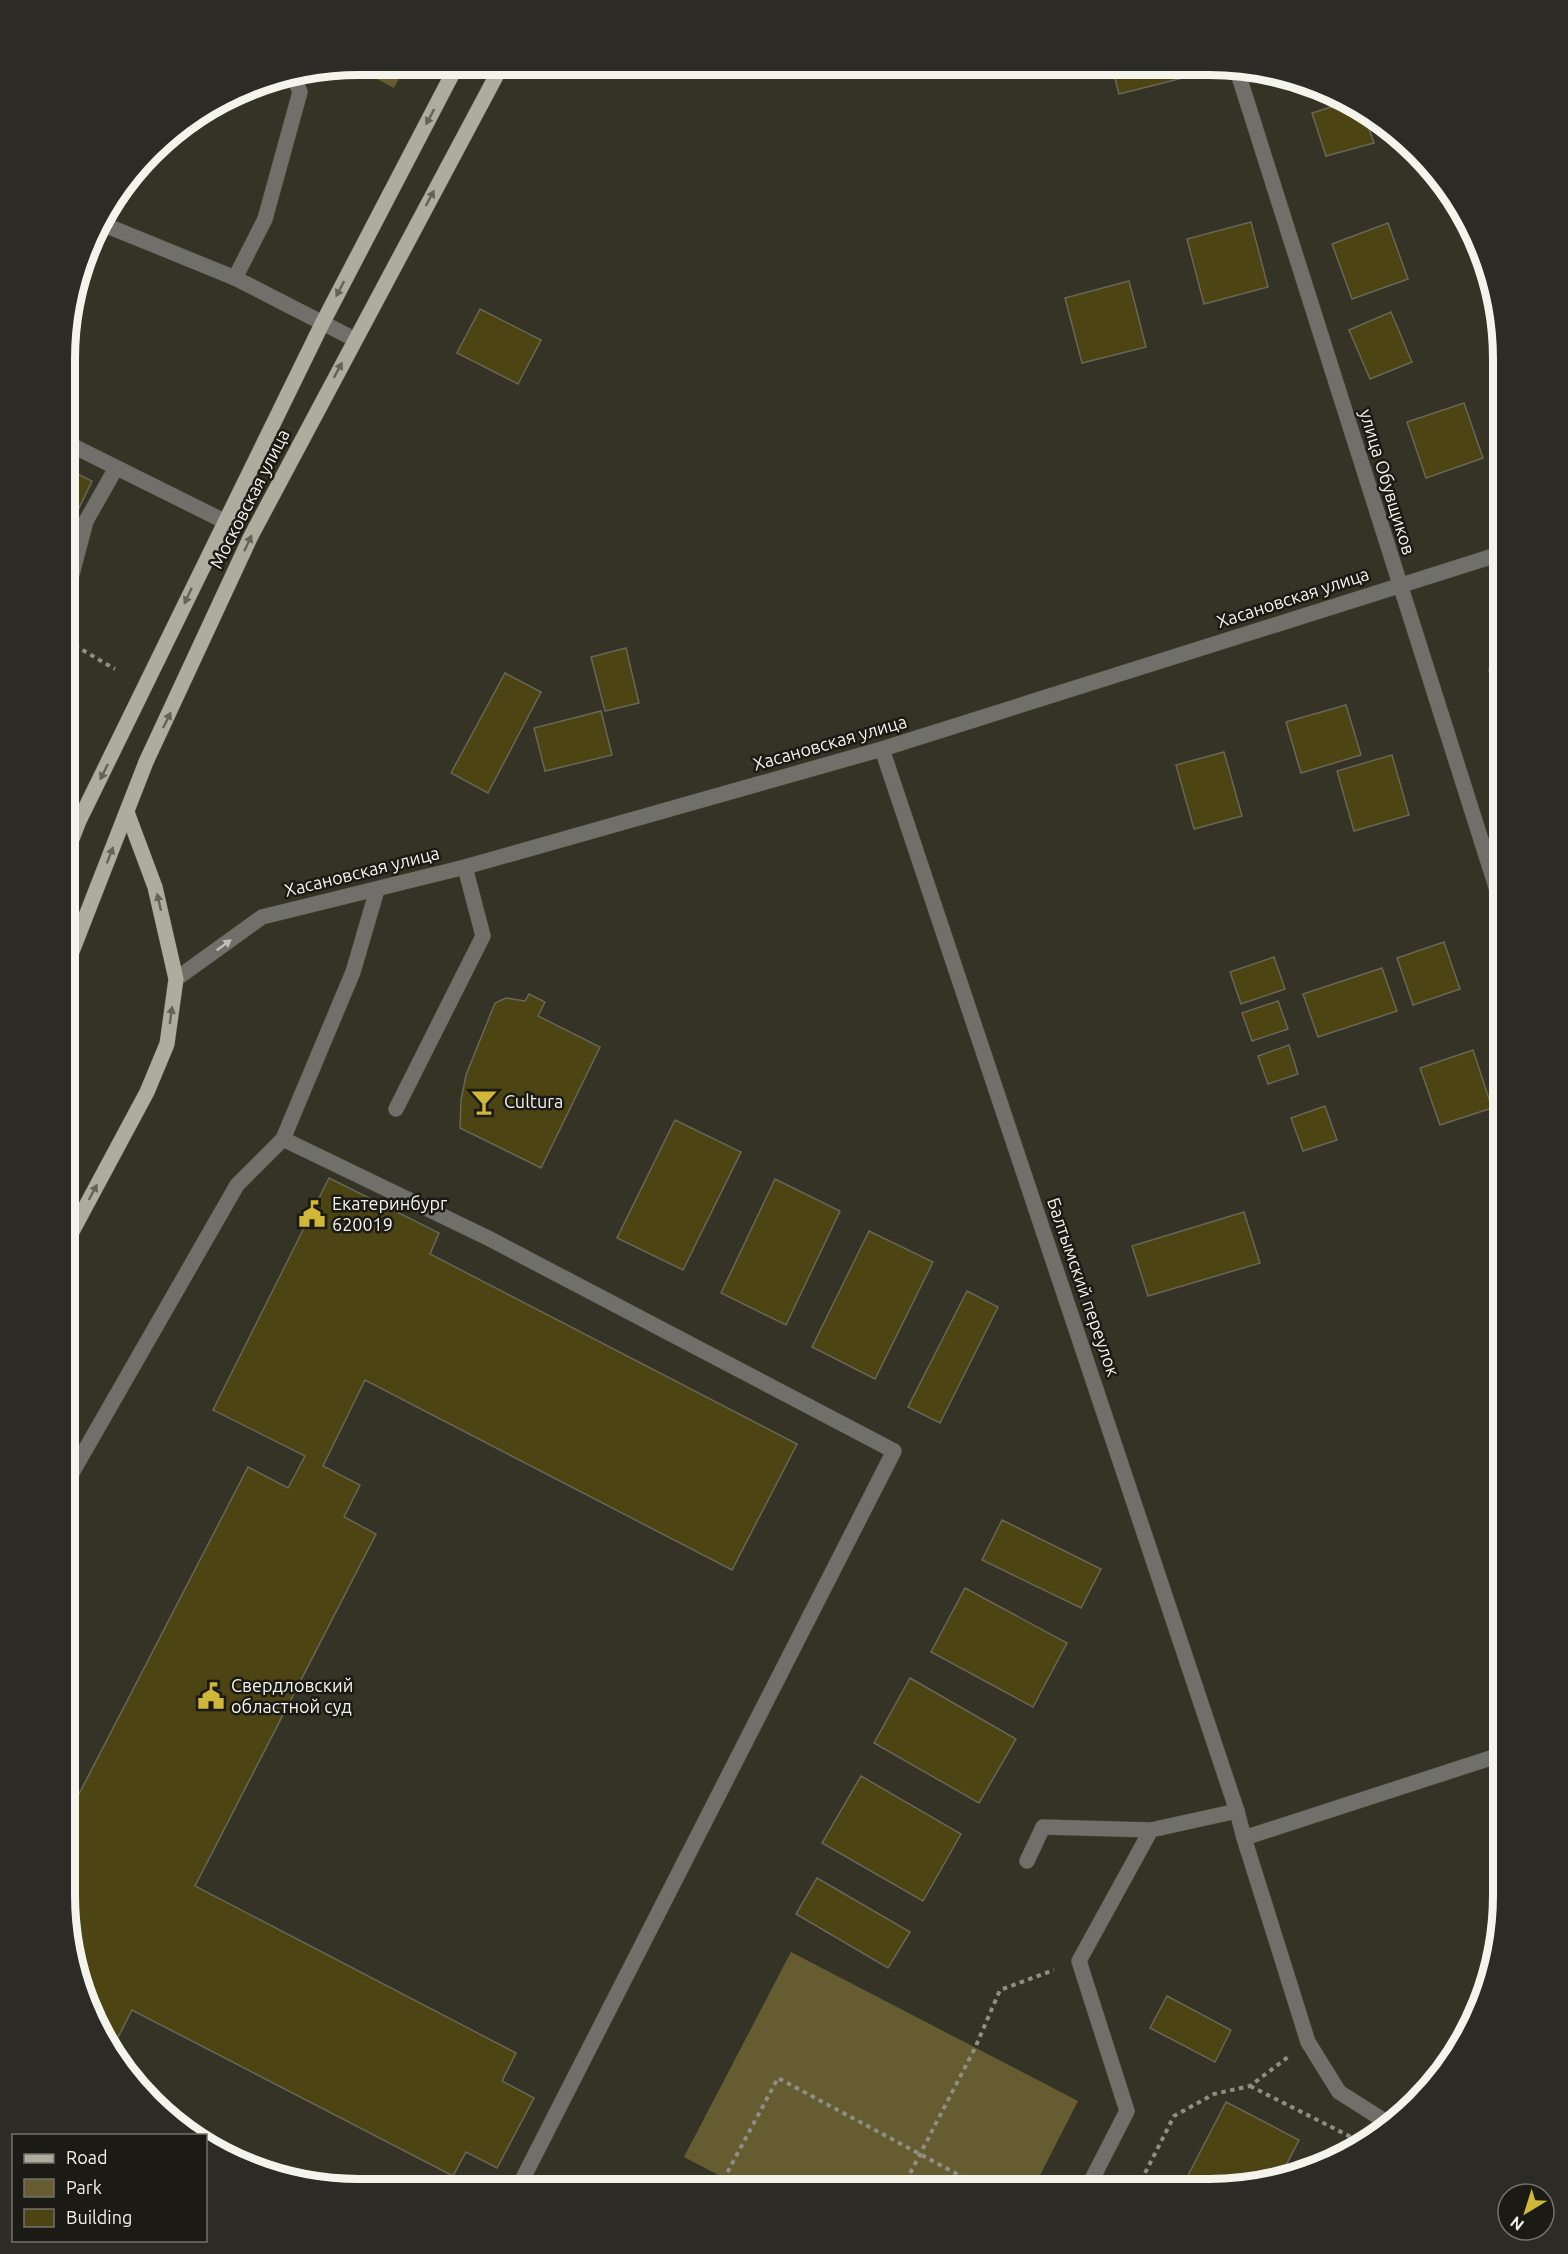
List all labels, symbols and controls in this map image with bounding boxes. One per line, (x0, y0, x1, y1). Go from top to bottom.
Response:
one-way arrow (426, 108, 435, 125)
one-way arrow (425, 189, 435, 206)
one-way arrow (335, 281, 345, 298)
one-way arrow (333, 361, 343, 378)
street label: улица Обувщиков (1356, 406, 1420, 557)
street label: Московская улица (205, 425, 293, 572)
one-way arrow (243, 534, 252, 551)
street label: Хасановская улица (1214, 563, 1371, 631)
one-way arrow (184, 587, 194, 605)
street label: Хасановская улица (751, 711, 909, 774)
one-way arrow (162, 712, 171, 729)
one-way arrow (99, 763, 108, 780)
street label: Хасановская улица (282, 842, 441, 900)
one-way arrow (105, 845, 115, 863)
one-way arrow (153, 893, 163, 911)
one-way arrow (215, 939, 231, 951)
one-way arrow (167, 1005, 176, 1024)
bar icon: Cultura (469, 1087, 499, 1117)
place label: Cultura (504, 1091, 563, 1111)
one-way arrow (88, 1183, 98, 1200)
place label: Екатеринбург 620019 (332, 1193, 447, 1234)
street label: Балтымский переулок (1044, 1195, 1124, 1379)
public building icon: Екатеринбург 620019 (297, 1199, 327, 1229)
place label: Свердловский областной суд (231, 1675, 353, 1716)
public building icon: Свердловский областной суд (196, 1681, 226, 1711)
legend (12, 2134, 207, 2242)
text: Road (66, 2147, 108, 2167)
text: Park (66, 2177, 102, 2197)
north arrow (1496, 2182, 1556, 2242)
text: Building (66, 2207, 132, 2227)
text: N (1507, 2213, 1527, 2235)

